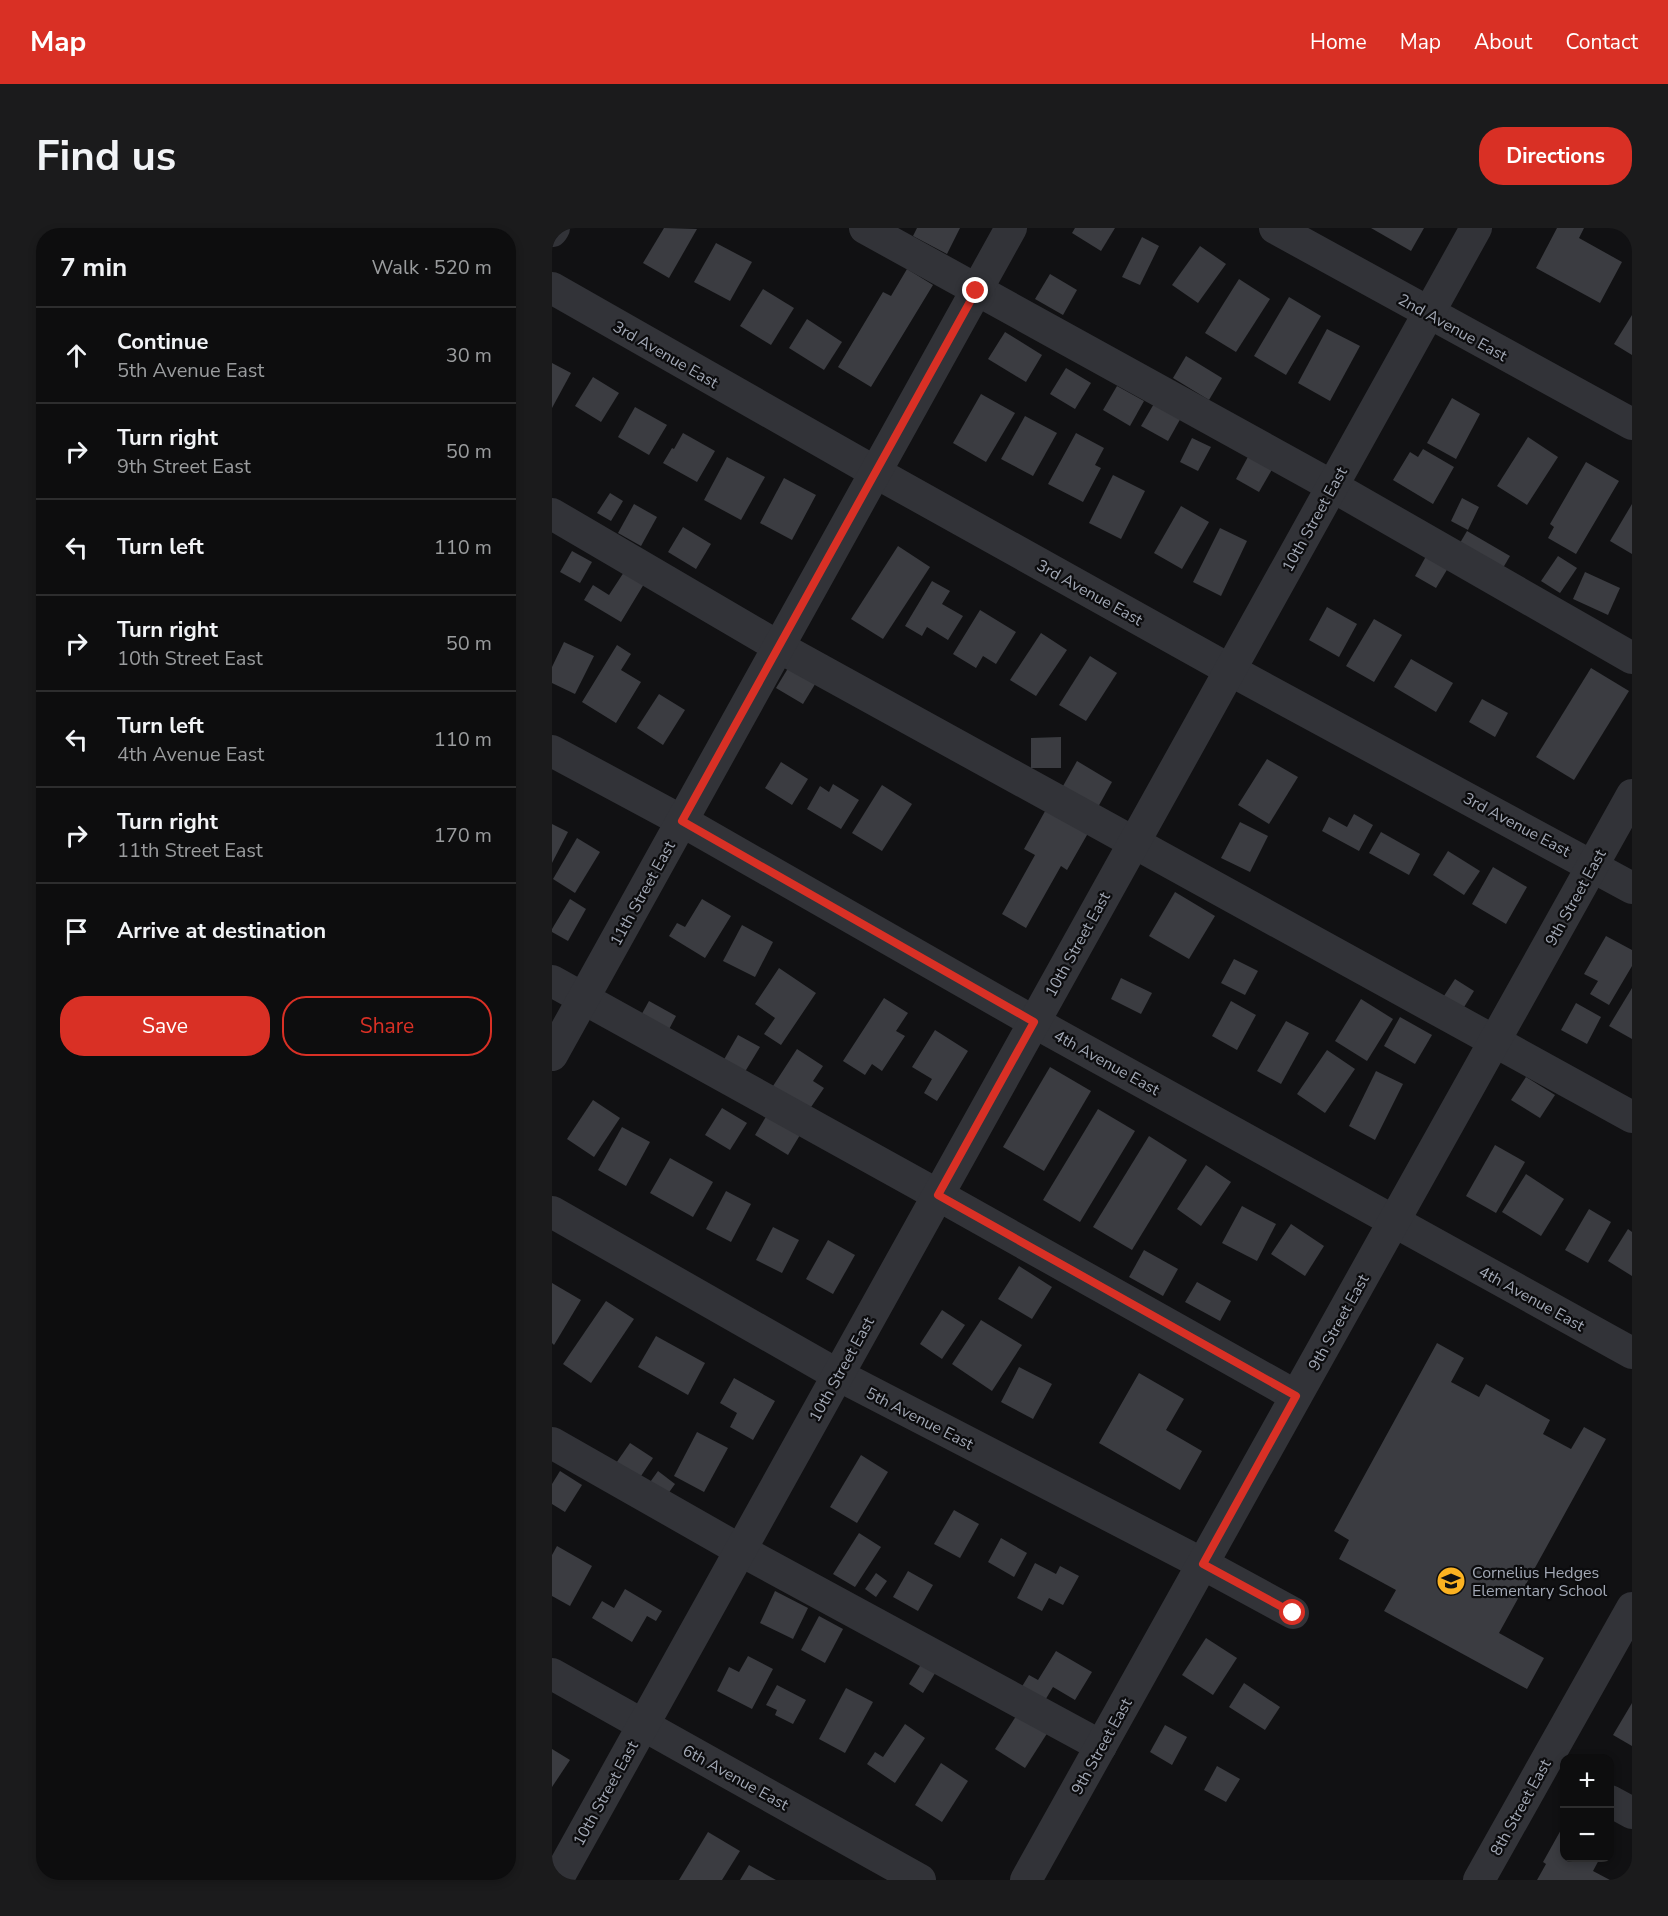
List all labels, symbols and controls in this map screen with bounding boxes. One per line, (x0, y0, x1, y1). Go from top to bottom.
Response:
text: Map (30, 23, 86, 61)
text: Home (1310, 28, 1367, 56)
text: Map (1400, 28, 1441, 56)
text: About (1474, 28, 1532, 56)
text: Contact (1565, 28, 1638, 56)
button: Directions (1479, 127, 1632, 185)
text: Find us (36, 128, 176, 185)
text: 7 min (60, 250, 127, 285)
text: Walk · 520 m (372, 254, 492, 281)
route end (962, 277, 988, 303)
street label: 2nd Avenue East (1394, 289, 1511, 367)
street label: 3rd Avenue East (609, 316, 722, 394)
text: Continue (117, 327, 208, 357)
icon: ahead (60, 339, 93, 372)
text: 30 m (446, 342, 492, 369)
text: 5th Avenue East (117, 357, 264, 384)
text: Turn right (117, 423, 218, 453)
icon: right (60, 435, 93, 468)
text: 50 m (446, 438, 492, 465)
text: 9th Street East (117, 453, 251, 480)
street label: 10th Street East (1277, 463, 1353, 576)
icon: left (60, 531, 93, 564)
text: Turn left (117, 532, 204, 562)
text: 110 m (434, 534, 492, 561)
street label: 3rd Avenue East (1033, 555, 1147, 631)
text: Turn right (117, 615, 218, 645)
icon: right (60, 627, 93, 660)
text: 50 m (446, 630, 492, 657)
text: 10th Street East (117, 645, 263, 672)
text: Turn left (117, 711, 204, 741)
icon: left (60, 723, 93, 756)
text: 110 m (434, 726, 492, 753)
text: 4th Avenue East (117, 741, 264, 768)
street label: 3rd Avenue East (1459, 787, 1574, 863)
text: Turn right (117, 807, 218, 837)
icon: right (60, 819, 93, 852)
text: 170 m (434, 822, 492, 849)
text: 11th Street East (117, 837, 263, 864)
street label: 11th Street East (605, 837, 681, 950)
street label: 9th Street East (1540, 845, 1612, 950)
street label: 10th Street East (1040, 888, 1116, 1001)
icon: arrive (60, 915, 93, 948)
text: Arrive at destination (117, 916, 326, 946)
button: Save (60, 996, 270, 1056)
button: Share (282, 996, 492, 1056)
street label: 4th Avenue East (1050, 1025, 1164, 1101)
street label: 4th Avenue East (1475, 1261, 1589, 1337)
street label: 9th Street East (1303, 1270, 1375, 1375)
street label: 10th Street East (804, 1313, 880, 1426)
street label: 5th Avenue East (862, 1382, 977, 1456)
place label: Cornelius Hedges Elementary School (1472, 1562, 1608, 1602)
school or university icon: Cornelius Hedges Elementary School (1435, 1565, 1467, 1597)
route start (1279, 1599, 1305, 1625)
street label: 9th Street East (1066, 1694, 1138, 1799)
street label: 10th Street East (568, 1737, 644, 1850)
street label: 6th Avenue East (679, 1740, 793, 1816)
map controls (1560, 1754, 1614, 1862)
button: + (1560, 1754, 1614, 1808)
street label: 8th Street East (1485, 1755, 1557, 1860)
button: − (1560, 1808, 1614, 1862)

